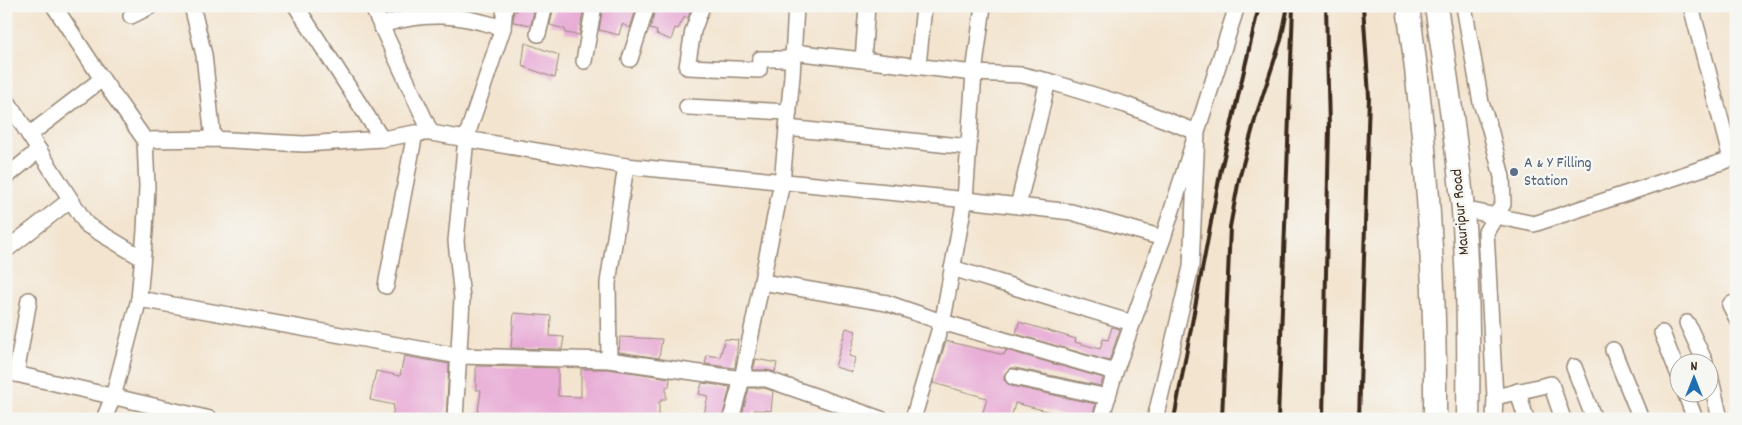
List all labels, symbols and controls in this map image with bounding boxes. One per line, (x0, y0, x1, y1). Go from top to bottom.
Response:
place label: A & Y Filling Station (1524, 152, 1592, 193)
marker: A & Y Filling Station (1508, 166, 1520, 178)
street label: Mauripur Road (1446, 168, 1476, 256)
north arrow (1670, 352, 1720, 402)
text: N (1691, 357, 1698, 377)

